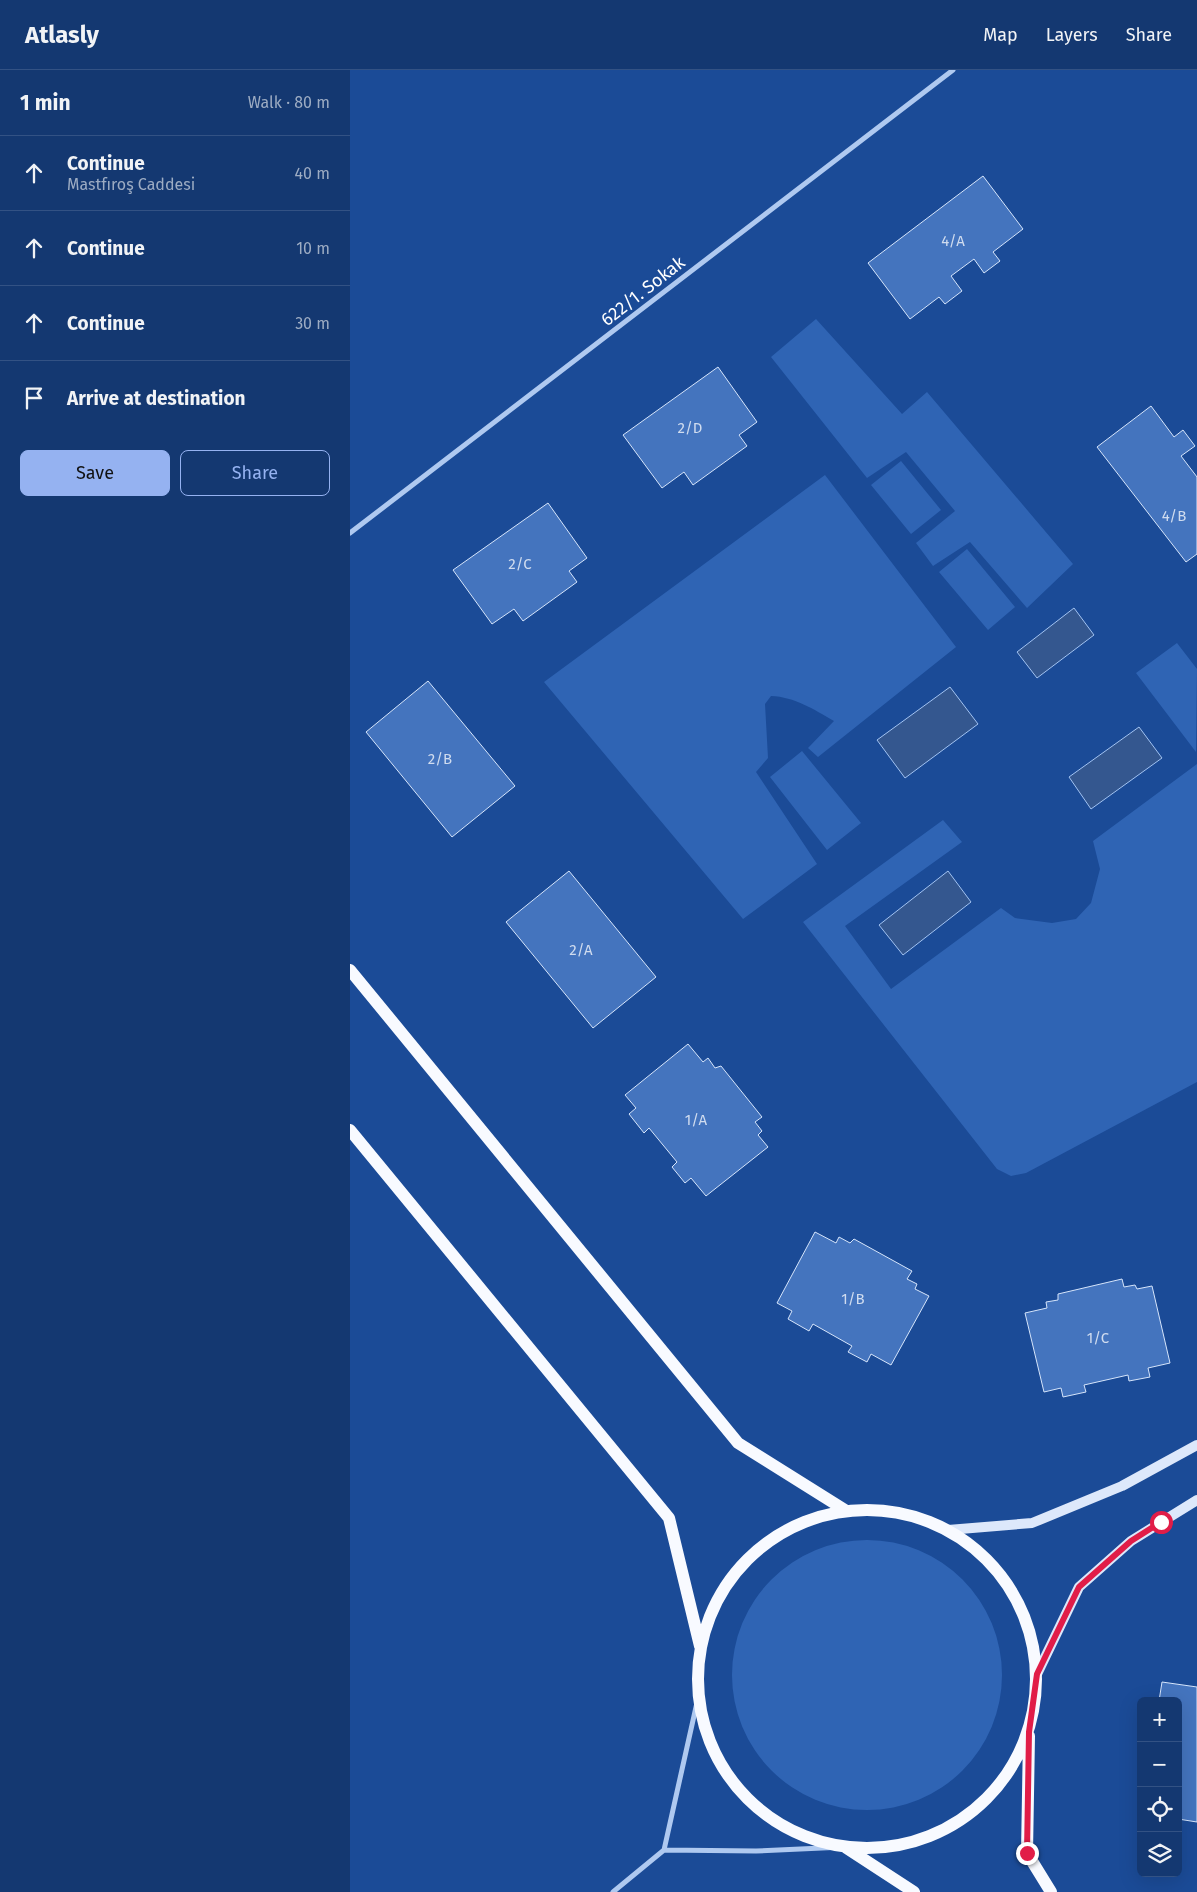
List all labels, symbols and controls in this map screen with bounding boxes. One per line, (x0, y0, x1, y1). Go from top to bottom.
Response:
text: Atlasly (25, 21, 99, 49)
text: Map (983, 24, 1018, 46)
text: Layers (1046, 24, 1098, 46)
text: Share (1126, 24, 1172, 46)
text: 1 min (20, 90, 71, 116)
text: Walk · 80 m (248, 93, 330, 112)
text: Continue (67, 152, 145, 175)
icon: ahead (20, 159, 48, 187)
text: 40 m (295, 164, 330, 183)
text: Mastfıroş Caddesi (67, 175, 195, 194)
house number: 4/A (941, 232, 965, 250)
icon: ahead (20, 234, 48, 262)
text: Continue (67, 237, 145, 260)
text: 10 m (296, 239, 330, 258)
street label: 622/1. Sokak (597, 251, 690, 331)
icon: ahead (20, 309, 48, 337)
text: Continue (67, 312, 145, 335)
text: 30 m (295, 314, 330, 333)
icon: arrive (20, 384, 48, 412)
text: Arrive at destination (67, 387, 246, 410)
house number: 2/D (678, 419, 702, 437)
button: Save (20, 450, 170, 496)
button: Share (180, 450, 330, 496)
house number: 4/B (1162, 507, 1186, 525)
house number: 2/C (508, 555, 532, 573)
house number: 2/B (428, 750, 452, 768)
house number: 2/A (569, 941, 593, 959)
house number: 1/A (685, 1111, 708, 1129)
house number: 1/B (841, 1290, 865, 1308)
house number: 1/C (1087, 1329, 1110, 1347)
route start (1150, 1511, 1173, 1534)
map controls (1137, 1697, 1182, 1877)
button: + (1137, 1697, 1182, 1742)
button: − (1137, 1742, 1182, 1787)
button: locate (1137, 1787, 1182, 1832)
button: layers (1137, 1832, 1182, 1877)
route end (1016, 1842, 1039, 1865)

